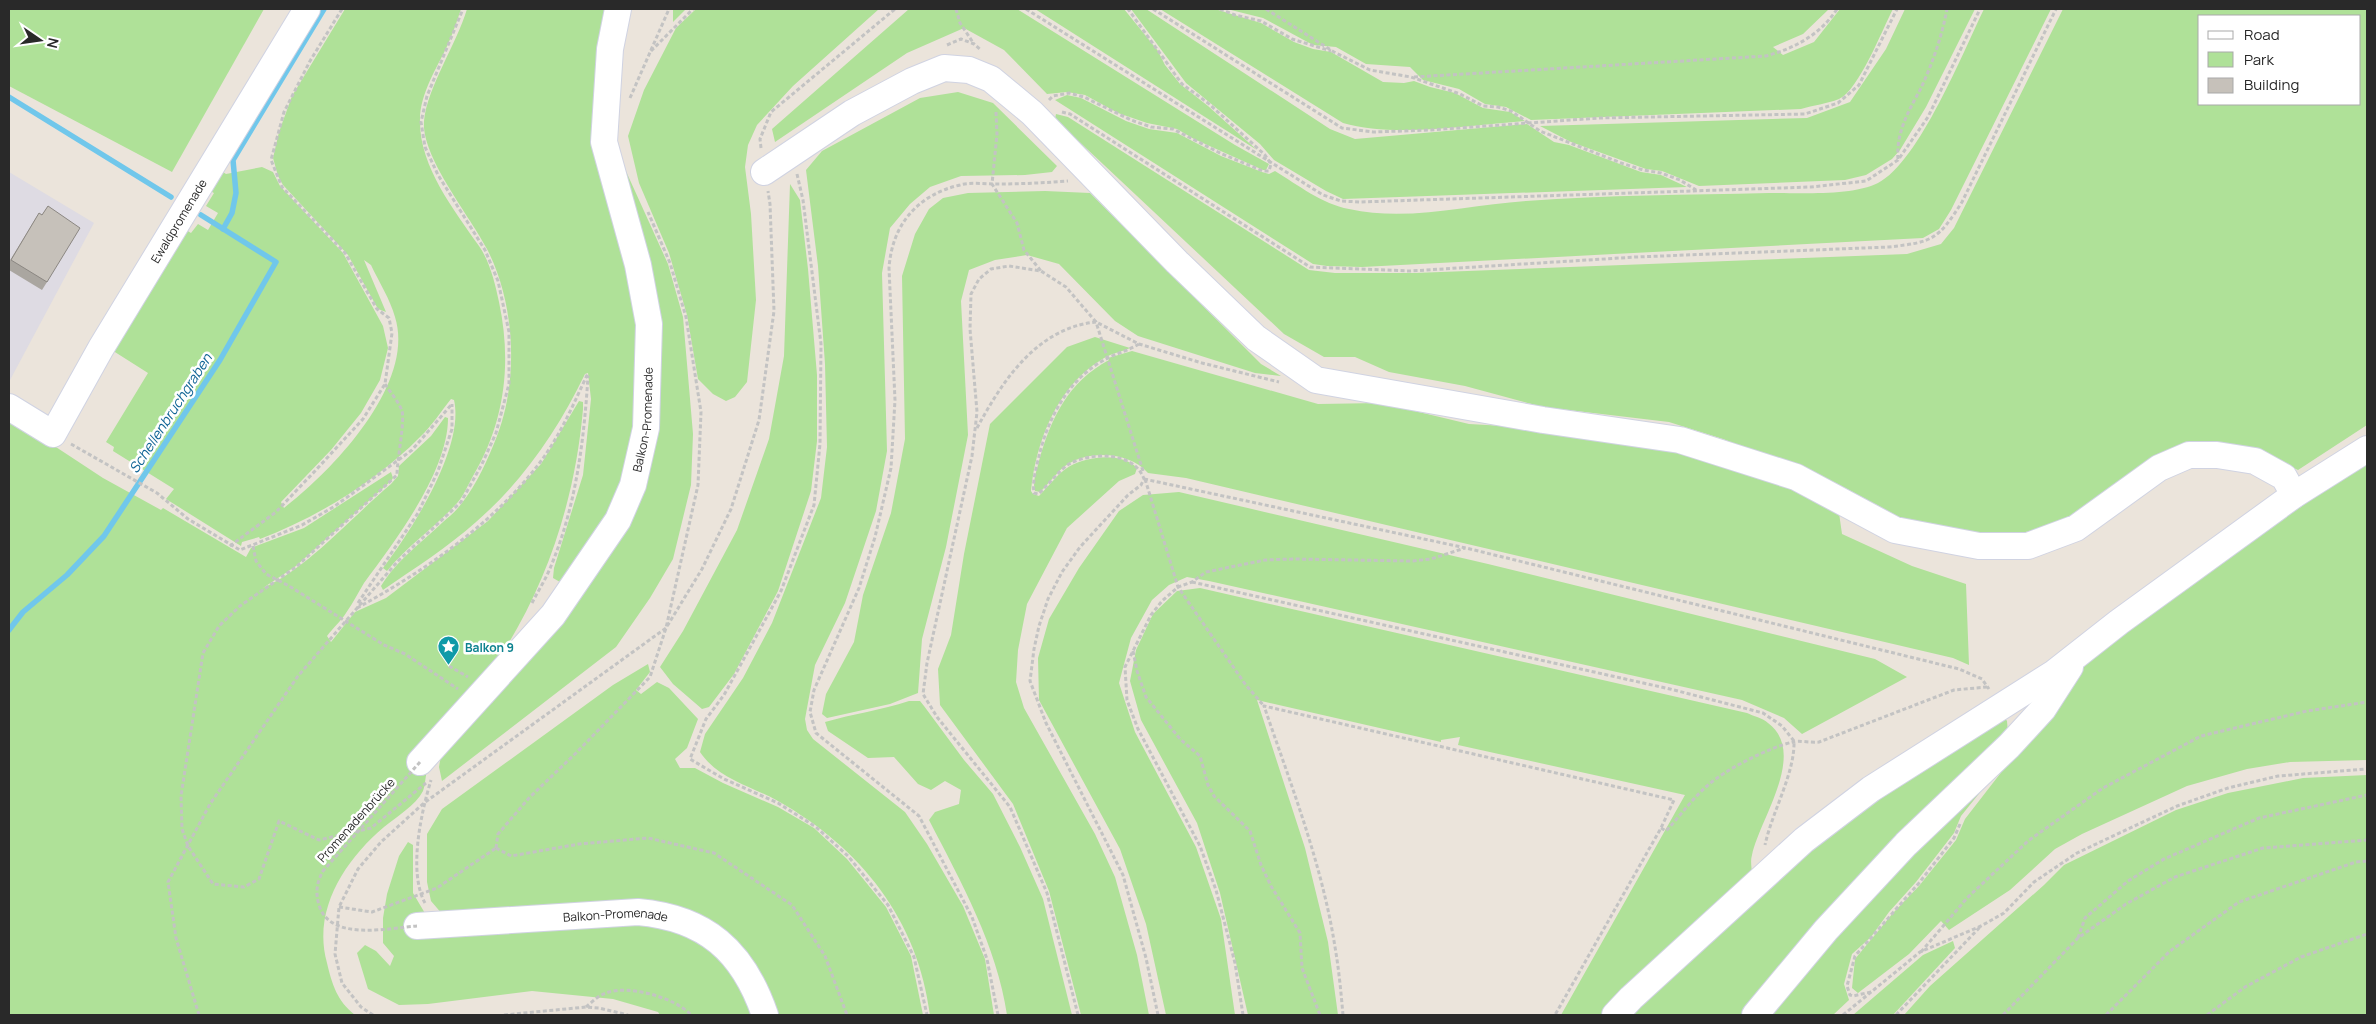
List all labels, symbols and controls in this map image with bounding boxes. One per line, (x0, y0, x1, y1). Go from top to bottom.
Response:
north arrow (15, 15, 65, 65)
legend (2198, 15, 2361, 105)
text: Road (2244, 24, 2280, 45)
text: N (43, 36, 64, 50)
text: Park (2244, 49, 2274, 70)
text: Building (2244, 74, 2299, 95)
street label: Ewaldpromenade (146, 175, 210, 266)
water label: Schellenbruchgraben (124, 349, 216, 476)
street label: Balkon-Promenade (628, 367, 656, 473)
place icon: Balkon 9 (437, 635, 461, 666)
place label: Balkon 9 (465, 639, 514, 656)
street label: Promenadenbrücke (313, 774, 399, 866)
street label: Balkon-Promenade (562, 903, 670, 925)

